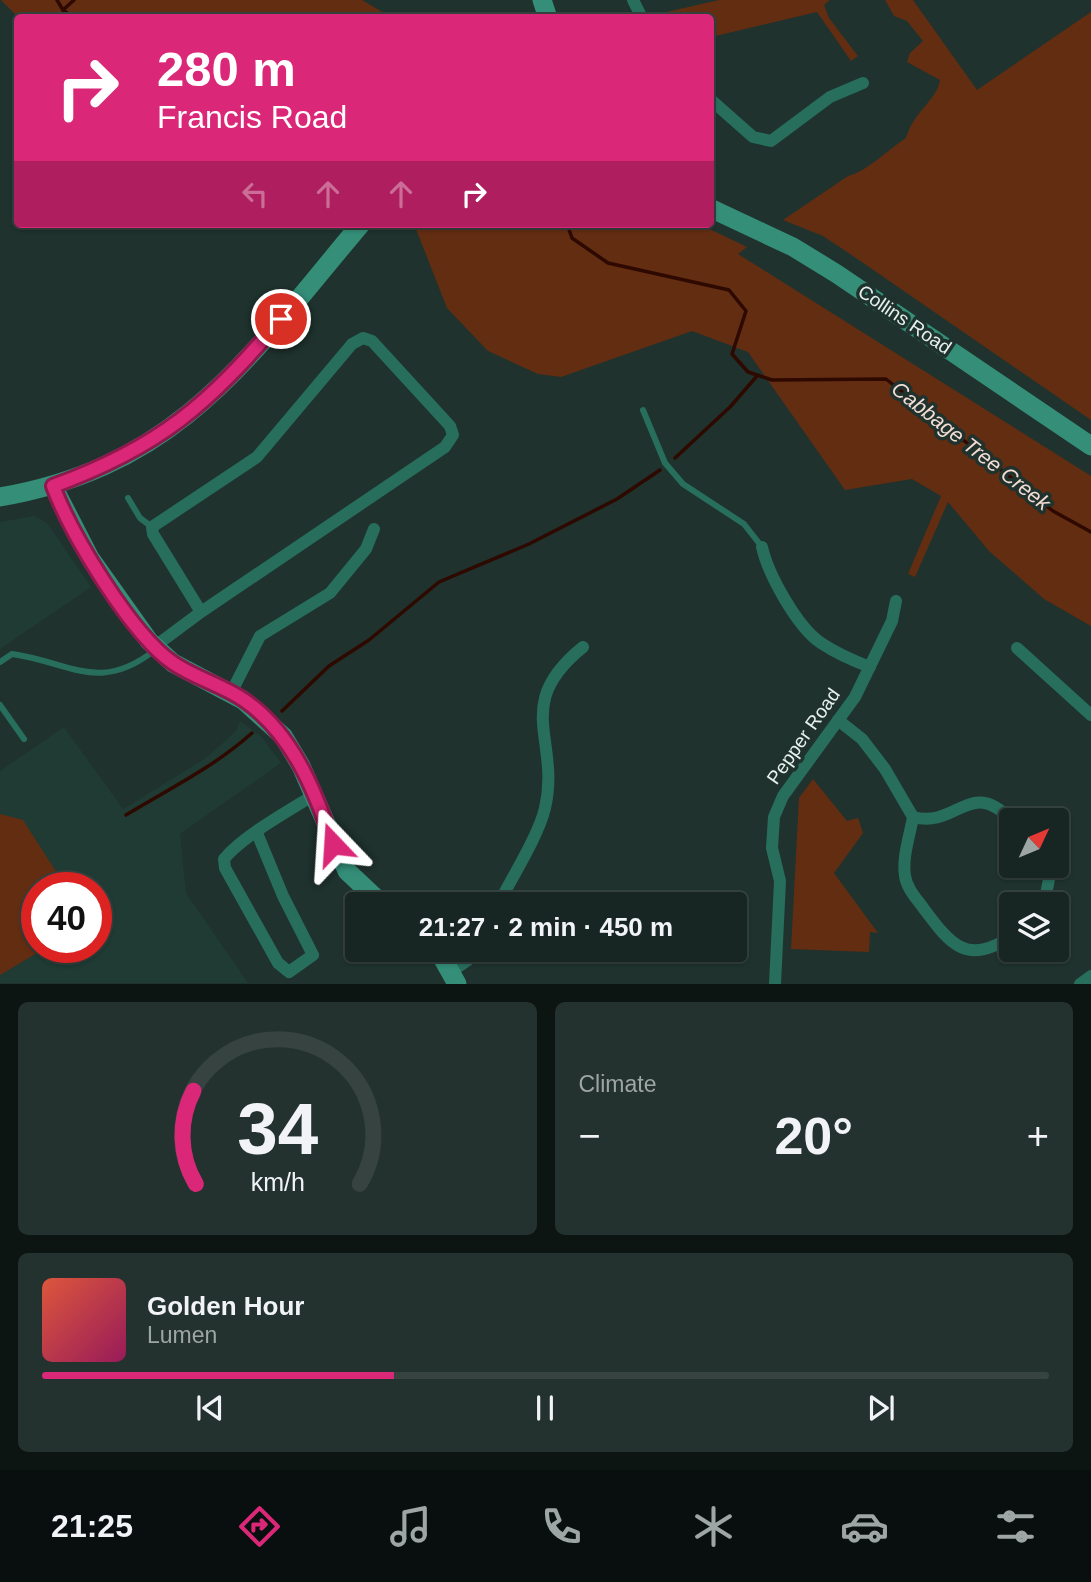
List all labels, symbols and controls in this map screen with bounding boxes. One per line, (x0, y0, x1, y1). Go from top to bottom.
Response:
icon: right (42, 42, 133, 133)
text: 280 m (157, 42, 296, 96)
text: Francis Road (157, 99, 347, 135)
icon: left (236, 175, 274, 213)
icon: ahead (309, 175, 347, 213)
icon: ahead (382, 175, 420, 213)
icon: right (455, 175, 493, 213)
street label: Collins Road (854, 281, 955, 358)
pin (251, 289, 311, 349)
icon: arrive (262, 300, 300, 338)
water label: Cabbage Tree Creek (888, 377, 1056, 515)
street label: Pepper Road (763, 684, 844, 788)
position arrow (296, 807, 370, 881)
north arrow (999, 808, 1069, 878)
map controls (999, 808, 1069, 962)
speed limit sign: 40 (21, 872, 112, 963)
button: layers (999, 892, 1069, 962)
text: 21:27 · 2 min · 450 m (419, 912, 673, 942)
text: Climate (579, 1071, 656, 1097)
text: 34 (237, 1089, 318, 1170)
text: 20° (774, 1107, 853, 1165)
text: − (579, 1115, 601, 1157)
text: + (1027, 1115, 1049, 1157)
text: km/h (250, 1168, 304, 1196)
text: Golden Hour (147, 1291, 304, 1321)
text: Lumen (147, 1322, 217, 1348)
icon: previous (191, 1389, 229, 1427)
icon: pause (526, 1389, 564, 1427)
icon: next (862, 1389, 900, 1427)
icon: directions (235, 1502, 284, 1551)
icon: music (386, 1502, 435, 1551)
icon: phone (537, 1502, 586, 1551)
icon: climate (689, 1502, 738, 1551)
icon: car (840, 1502, 889, 1551)
icon: filters (991, 1502, 1040, 1551)
text: 21:25 (51, 1508, 133, 1544)

